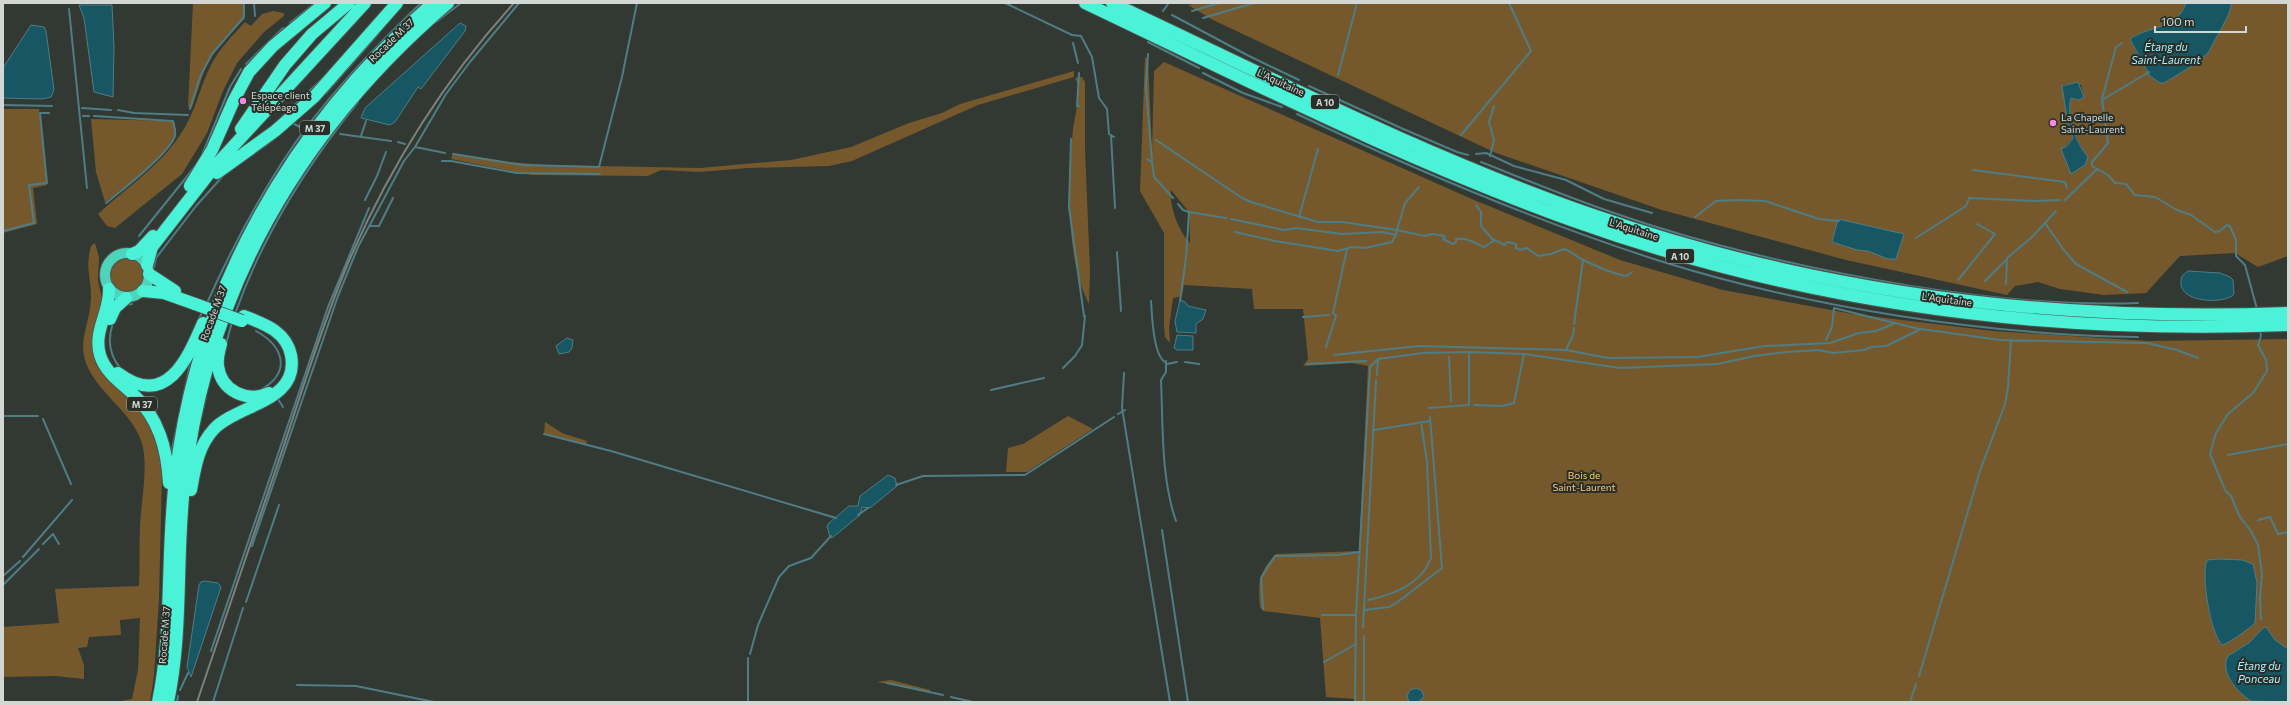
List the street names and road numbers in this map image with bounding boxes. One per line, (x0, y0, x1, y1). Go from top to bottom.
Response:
street label: Rocade M 37 (366, 16, 416, 64)
street label: L'Aquitaine (1255, 66, 1307, 98)
road number: A 10 (1311, 95, 1339, 109)
road number: M 37 (300, 121, 330, 135)
street label: L'Aquitaine (1608, 215, 1660, 243)
road number: A 10 (1666, 249, 1694, 263)
street label: Rocade M 37 (197, 284, 229, 342)
street label: L'Aquitaine (1921, 290, 1973, 308)
road number: M 37 (127, 397, 157, 411)
street label: Rocade M 37 (156, 606, 172, 664)

